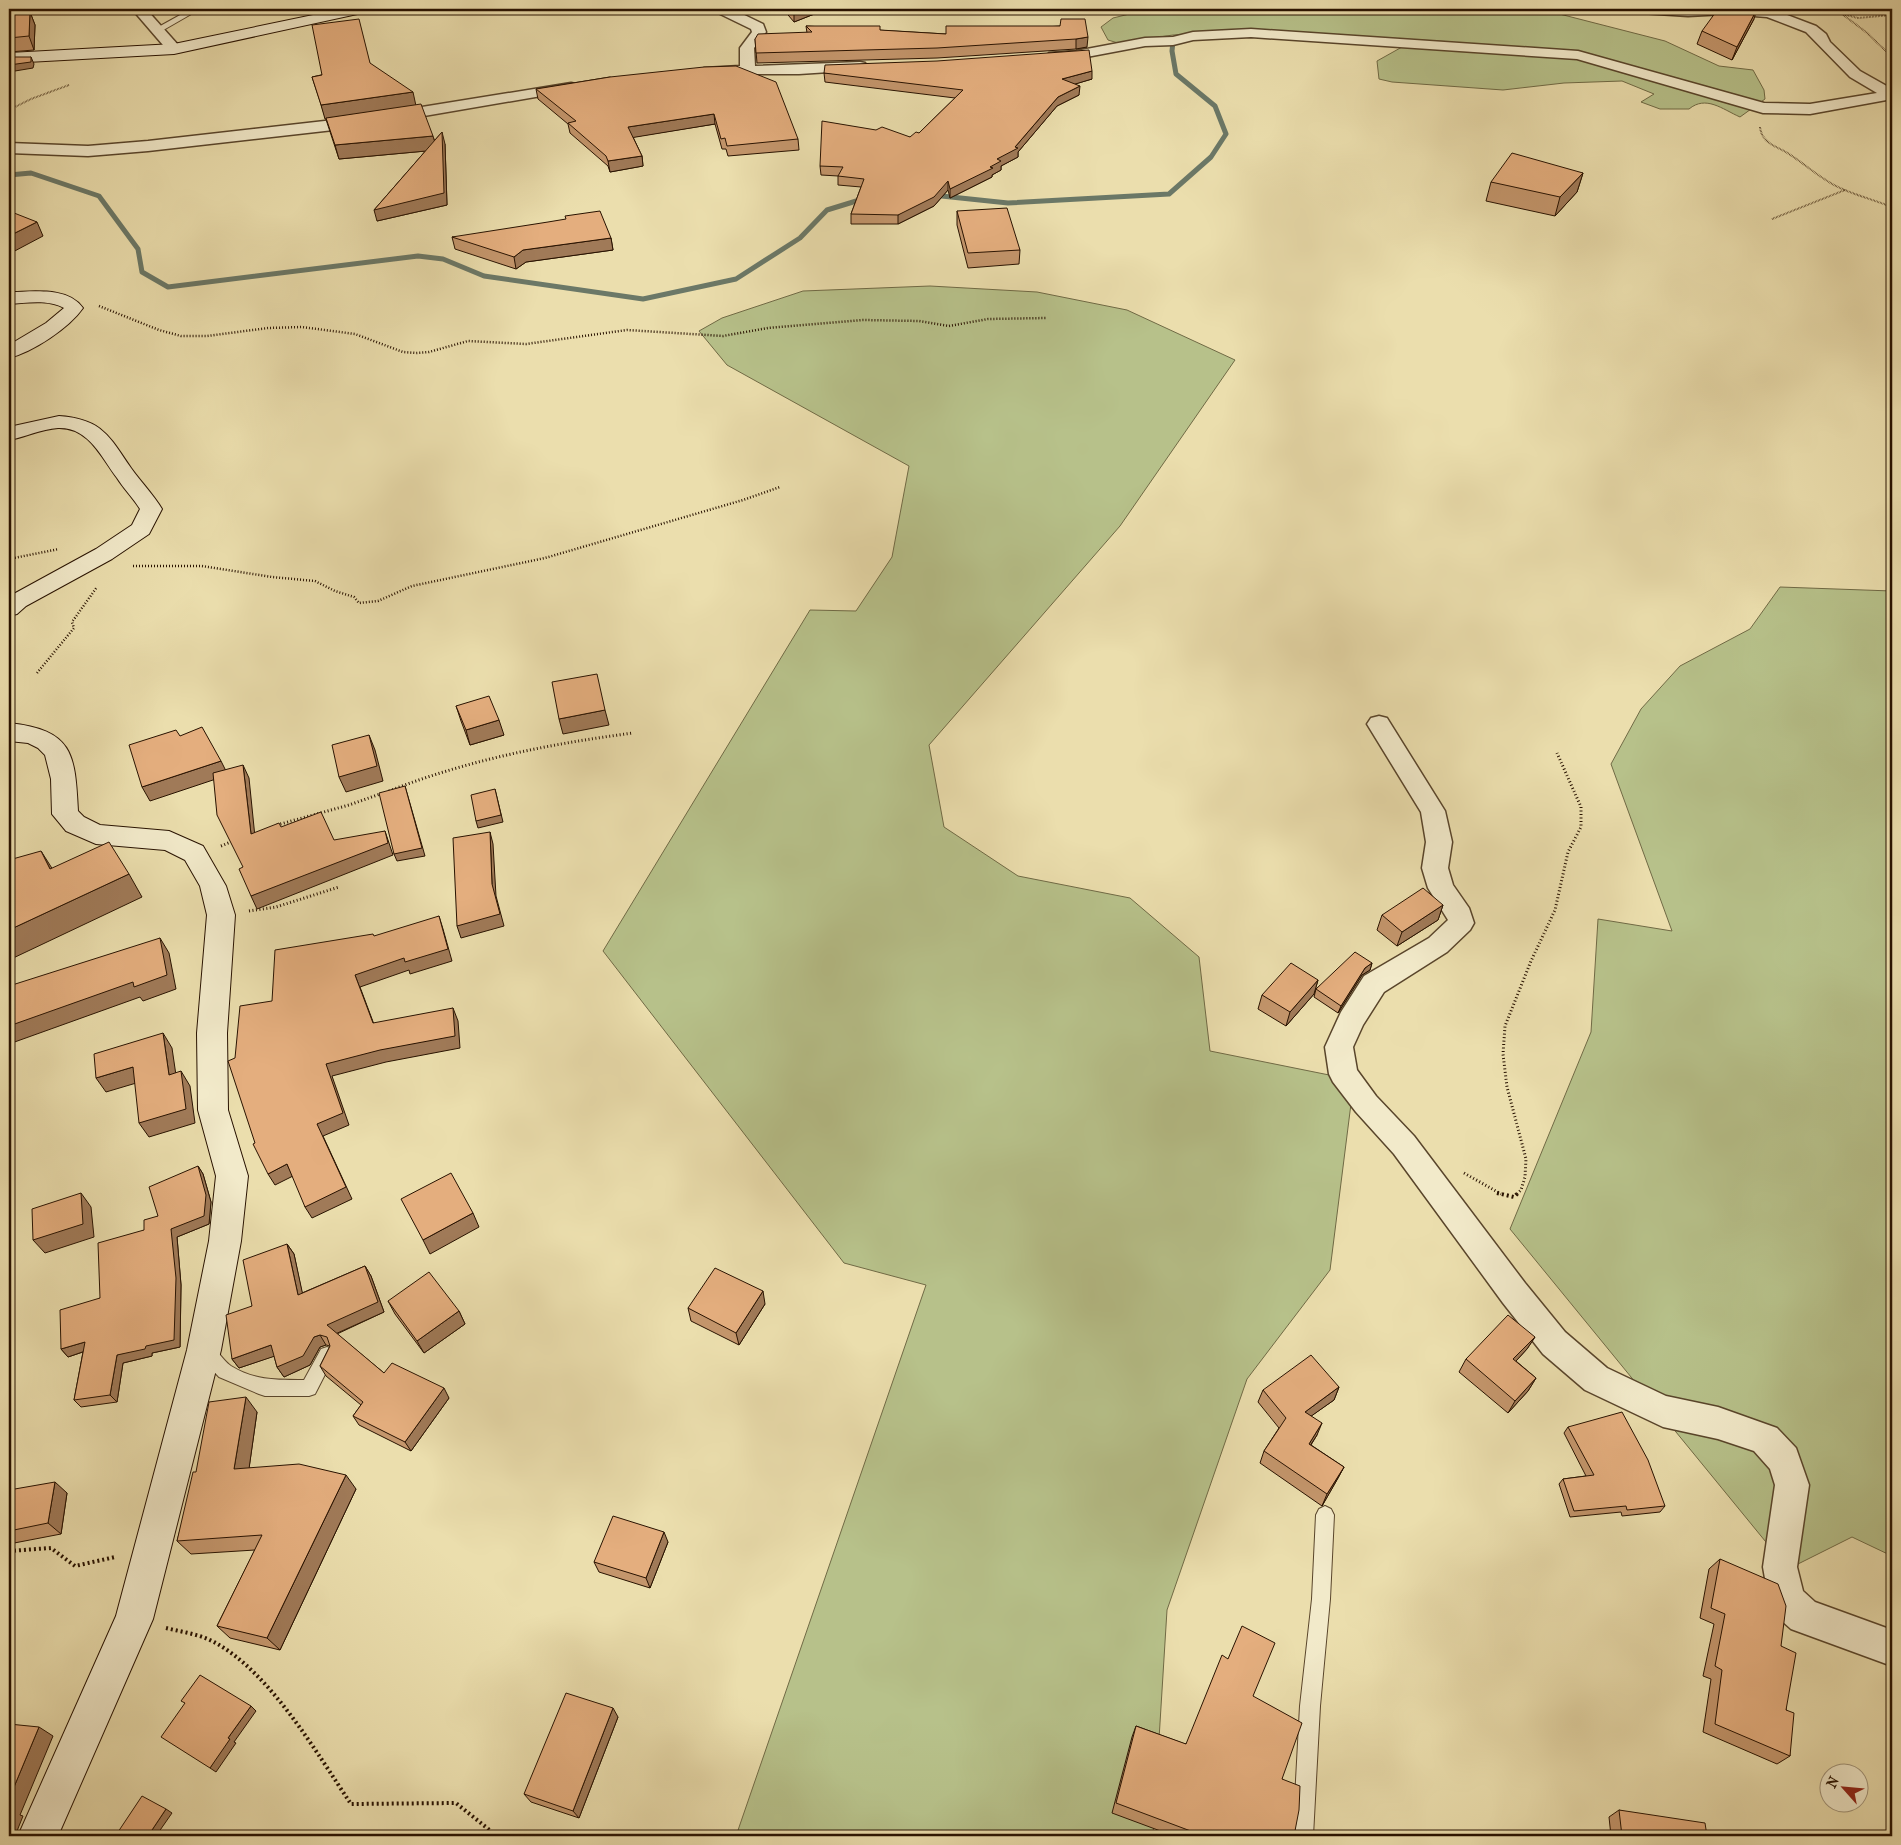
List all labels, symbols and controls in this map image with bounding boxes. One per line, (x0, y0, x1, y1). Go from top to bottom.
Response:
north arrow (1818, 1762, 1868, 1812)
text: N (1823, 1773, 1843, 1791)

